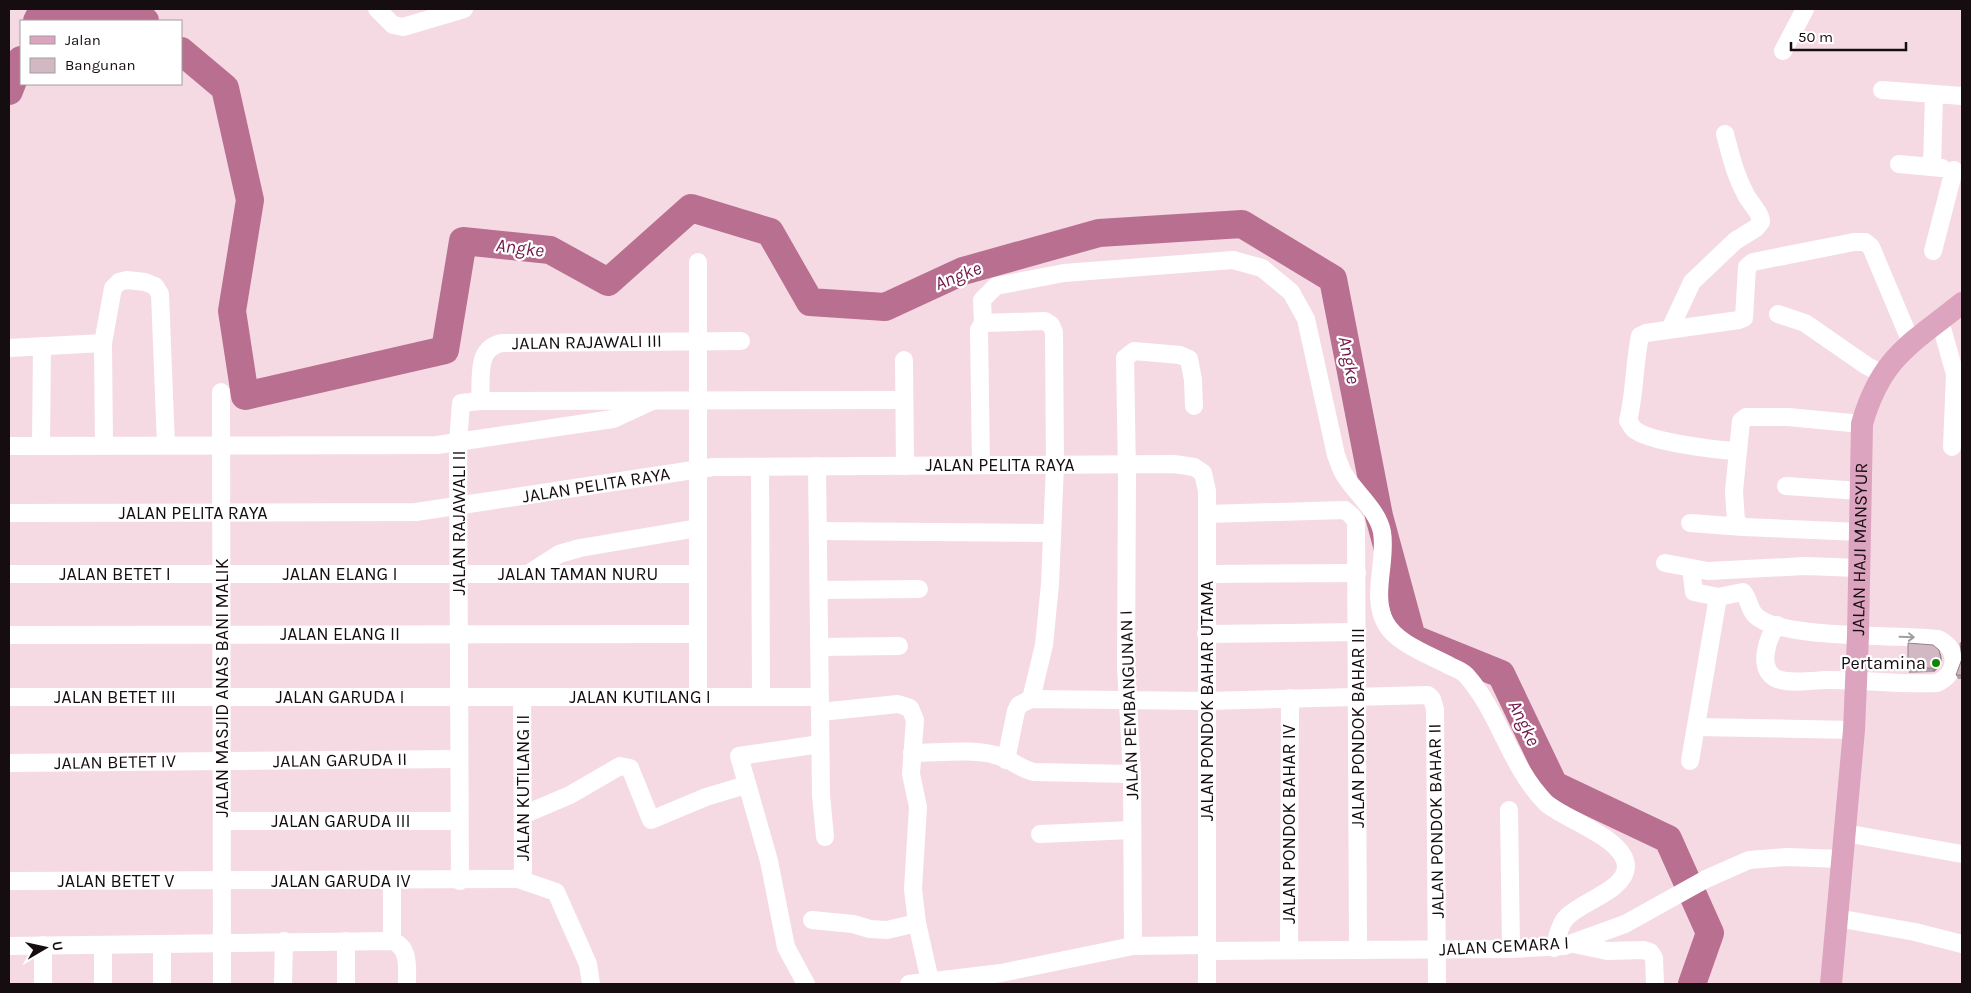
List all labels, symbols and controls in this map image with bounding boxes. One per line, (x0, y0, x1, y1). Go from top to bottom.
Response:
legend (20, 20, 182, 85)
scale bar (1791, 20, 1906, 52)
text: 50 m (1798, 28, 1833, 46)
text: Jalan (65, 31, 101, 49)
text: Bangunan (65, 56, 136, 74)
water label: Angke (495, 234, 545, 262)
water label: Angke (932, 257, 985, 295)
street label: JALAN RAJAWALI III (512, 330, 662, 354)
water label: Angke (1334, 334, 1364, 386)
street label: JALAN RAJAWALI II (448, 450, 470, 596)
street label: JALAN PELITA RAYA (925, 454, 1075, 476)
street label: JALAN PELITA RAYA (521, 462, 671, 508)
street label: JALAN HAJI MANSYUR (1847, 462, 1872, 636)
street label: JALAN PELITA RAYA (118, 502, 268, 524)
street label: JALAN MASJID ANAS BANI MALIK (211, 558, 233, 818)
street label: JALAN BETET I (59, 563, 171, 585)
street label: JALAN ELANG I (282, 563, 398, 585)
street label: JALAN TAMAN NURU (498, 563, 658, 585)
street label: JALAN PONDOK BAHAR UTAMA (1196, 581, 1218, 821)
street label: JALAN PEMBANGUNAN I (1115, 610, 1143, 800)
street label: JALAN ELANG II (280, 623, 400, 645)
street label: JALAN PONDOK BAHAR III (1347, 628, 1369, 828)
one-way arrow (1899, 632, 1915, 641)
place label: Pertamina (1841, 652, 1926, 674)
marker: Pertamina (1930, 657, 1942, 669)
street label: JALAN BETET III (54, 686, 176, 708)
street label: JALAN GARUDA I (275, 686, 405, 708)
street label: JALAN KUTILANG I (569, 686, 711, 708)
water label: Angke (1504, 696, 1545, 750)
street label: JALAN KUTILANG II (512, 715, 534, 861)
street label: JALAN PONDOK BAHAR II (1423, 723, 1449, 919)
street label: JALAN PONDOK BAHAR IV (1278, 724, 1300, 924)
street label: JALAN GARUDA II (273, 748, 407, 772)
street label: JALAN BETET IV (54, 750, 176, 774)
street label: JALAN GARUDA III (271, 810, 411, 832)
street label: JALAN BETET V (58, 870, 174, 892)
street label: JALAN GARUDA IV (271, 870, 411, 892)
north arrow (20, 923, 70, 973)
street label: JALAN CEMARA I (1438, 932, 1570, 960)
text: U (48, 940, 66, 952)

